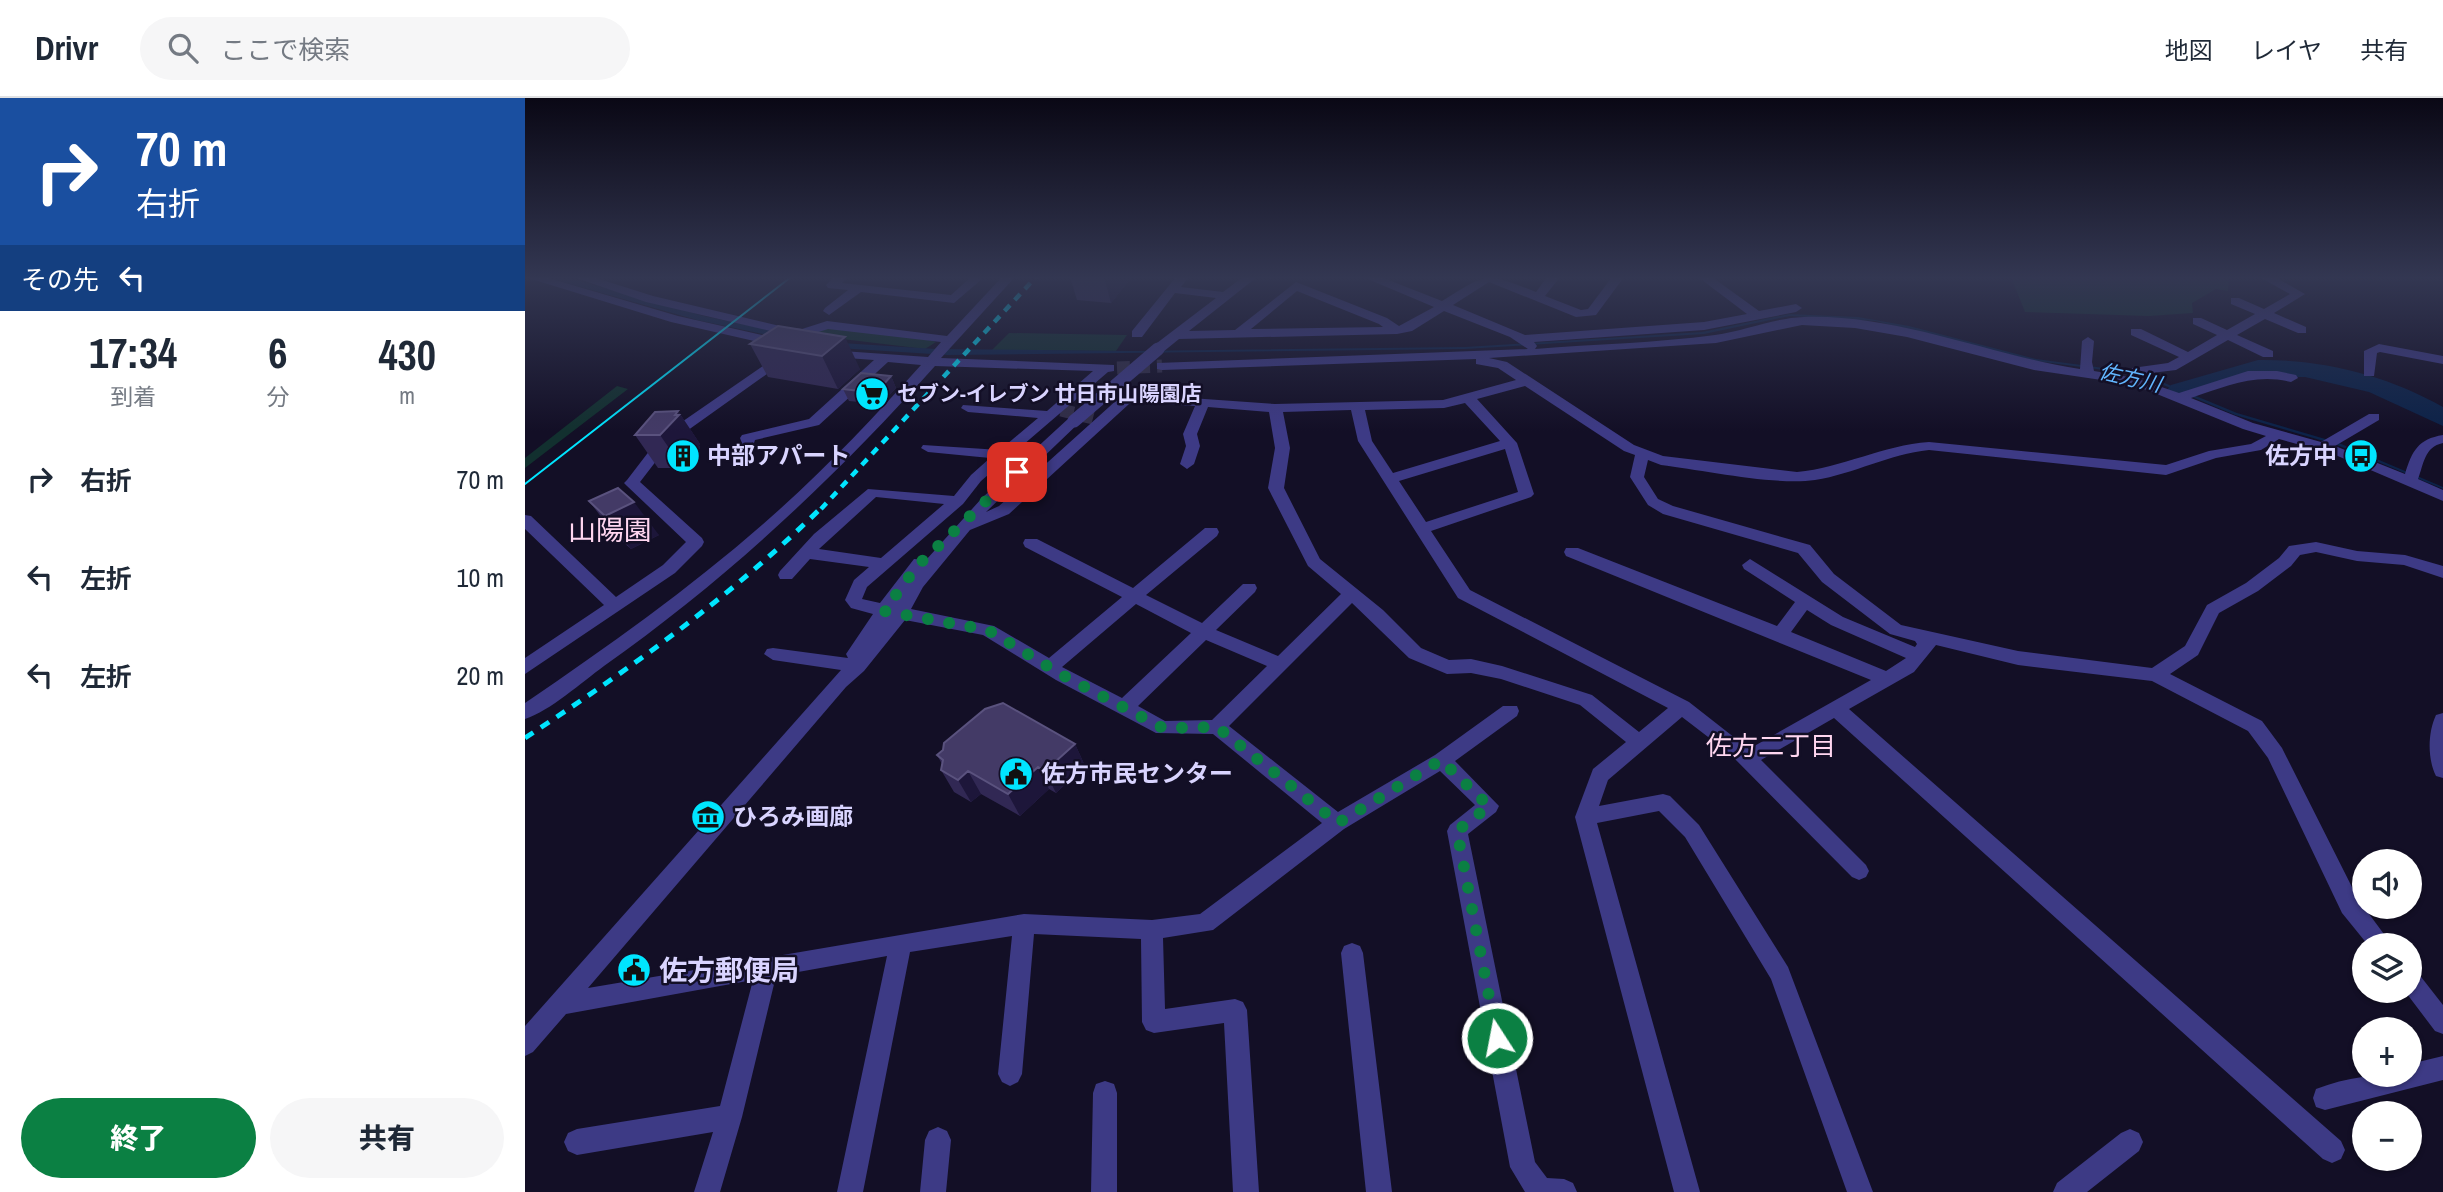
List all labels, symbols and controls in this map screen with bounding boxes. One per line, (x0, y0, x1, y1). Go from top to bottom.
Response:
search box (140, 17, 630, 80)
text: Drivr (35, 26, 98, 70)
icon: search (164, 29, 202, 67)
text: ここで検索 (220, 32, 350, 67)
text: 地図 (2165, 34, 2213, 66)
text: レイヤ (2251, 34, 2322, 66)
text: 共有 (2360, 34, 2408, 66)
text: 70 m (136, 115, 228, 181)
icon: right (21, 126, 112, 217)
text: 右折 (136, 182, 200, 225)
icon: left (113, 259, 151, 297)
text: その先 (21, 262, 99, 297)
text: 17:34 (89, 325, 177, 381)
text: 6 (268, 325, 287, 381)
text: 430 (378, 327, 436, 383)
water label: 佐方川 (2096, 356, 2166, 399)
supermarket icon: セブン-イレブン 廿日市山陽園店 (853, 375, 891, 413)
place label: セブン-イレブン 廿日市山陽園店 (897, 379, 1202, 408)
text: m (399, 380, 415, 411)
text: 到着 (110, 381, 156, 412)
text: 分 (266, 381, 289, 412)
building icon: 中部アパート (664, 437, 702, 475)
bus stop icon: 佐方中 (2342, 437, 2380, 475)
place label: 中部アパート (707, 439, 851, 471)
place label: 佐方中 (2265, 439, 2337, 471)
pin (987, 442, 1047, 502)
icon: arrive (998, 453, 1036, 491)
icon: right (21, 460, 59, 498)
text: 70 m (457, 462, 504, 497)
text: 右折 (80, 463, 132, 498)
district label: 山陽園 (568, 511, 652, 549)
icon: left (21, 558, 59, 596)
text: 10 m (457, 560, 504, 595)
text: 左折 (80, 561, 132, 596)
icon: left (21, 656, 59, 694)
text: 20 m (457, 658, 504, 693)
text: 左折 (80, 659, 132, 694)
district label: 佐方二丁目 (1706, 728, 1836, 763)
public building icon: 佐方市民センター (997, 755, 1035, 793)
place label: 佐方市民センター (1041, 757, 1233, 789)
museum icon: ひろみ画廊 (689, 798, 727, 836)
place label: ひろみ画廊 (733, 800, 853, 832)
map controls (2352, 849, 2422, 1171)
button: sound (2352, 849, 2422, 919)
button: layers (2352, 933, 2422, 1003)
public building icon: 佐方郵便局 (615, 951, 653, 989)
place label: 佐方郵便局 (659, 951, 799, 989)
position arrow (1460, 1001, 1534, 1075)
button: + (2352, 1017, 2422, 1087)
button: 終了 (21, 1098, 256, 1178)
button: 共有 (270, 1098, 504, 1178)
button: − (2352, 1101, 2422, 1171)

